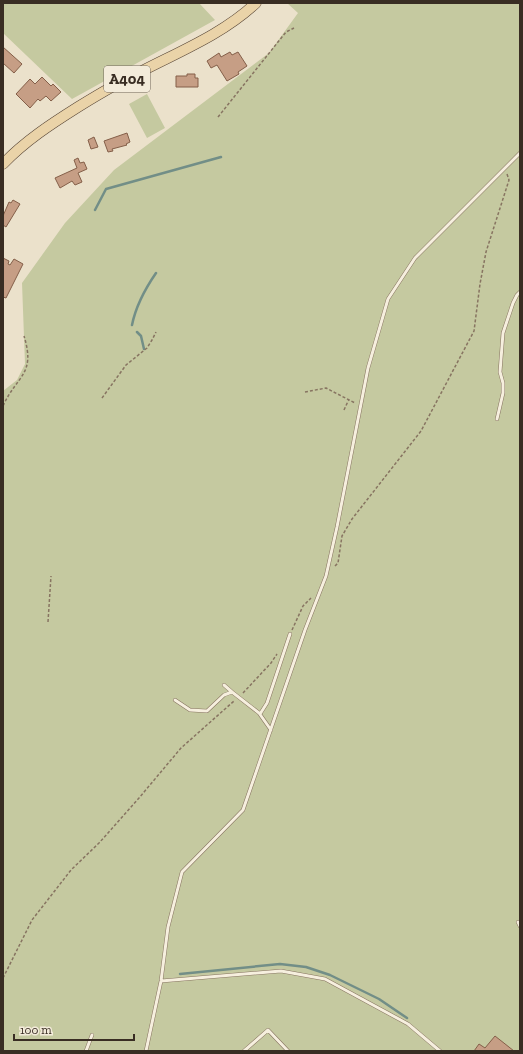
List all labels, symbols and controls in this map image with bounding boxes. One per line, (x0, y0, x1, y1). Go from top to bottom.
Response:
road number: A404 (104, 66, 150, 92)
scale bar (14, 1016, 134, 1042)
text: 100 m (20, 1023, 52, 1037)

